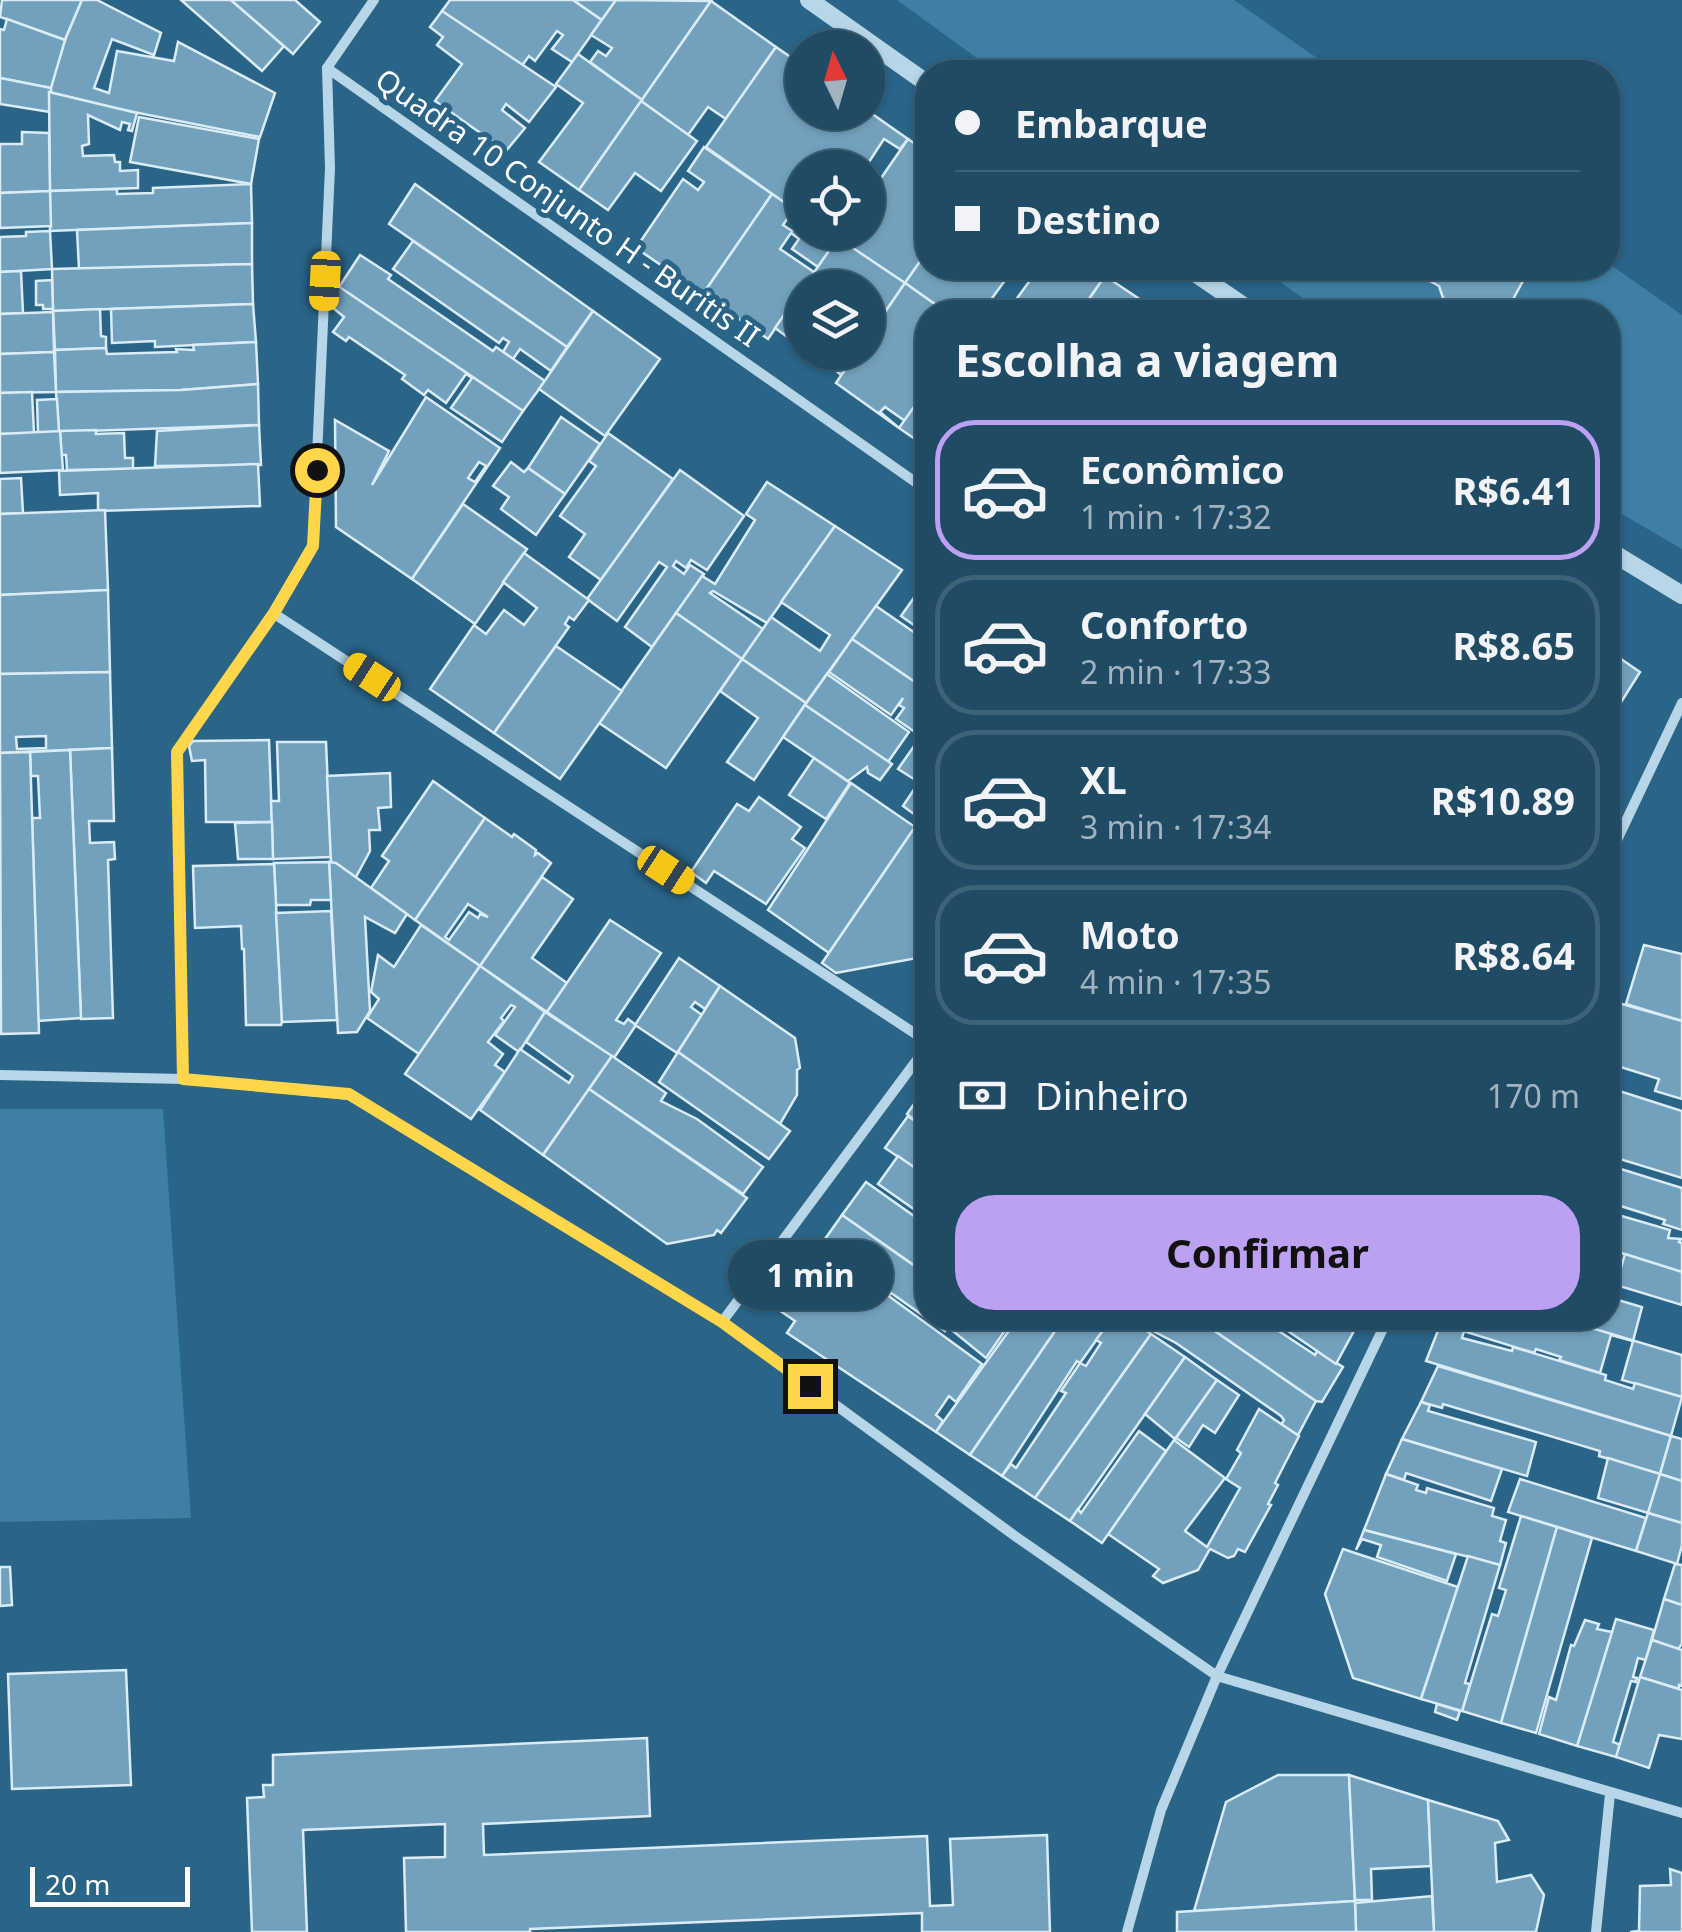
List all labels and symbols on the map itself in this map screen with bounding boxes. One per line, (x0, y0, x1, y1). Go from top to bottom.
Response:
north arrow (785, 30, 885, 130)
street label: Quadra 10 Conjunto H - Buritis II (368, 58, 768, 356)
car (308, 250, 342, 312)
route start (295, 448, 340, 493)
car (339, 648, 405, 706)
car (633, 841, 699, 899)
callout: 1 min (728, 1241, 892, 1311)
route end (788, 1364, 833, 1409)
scale bar (30, 1862, 190, 1906)

